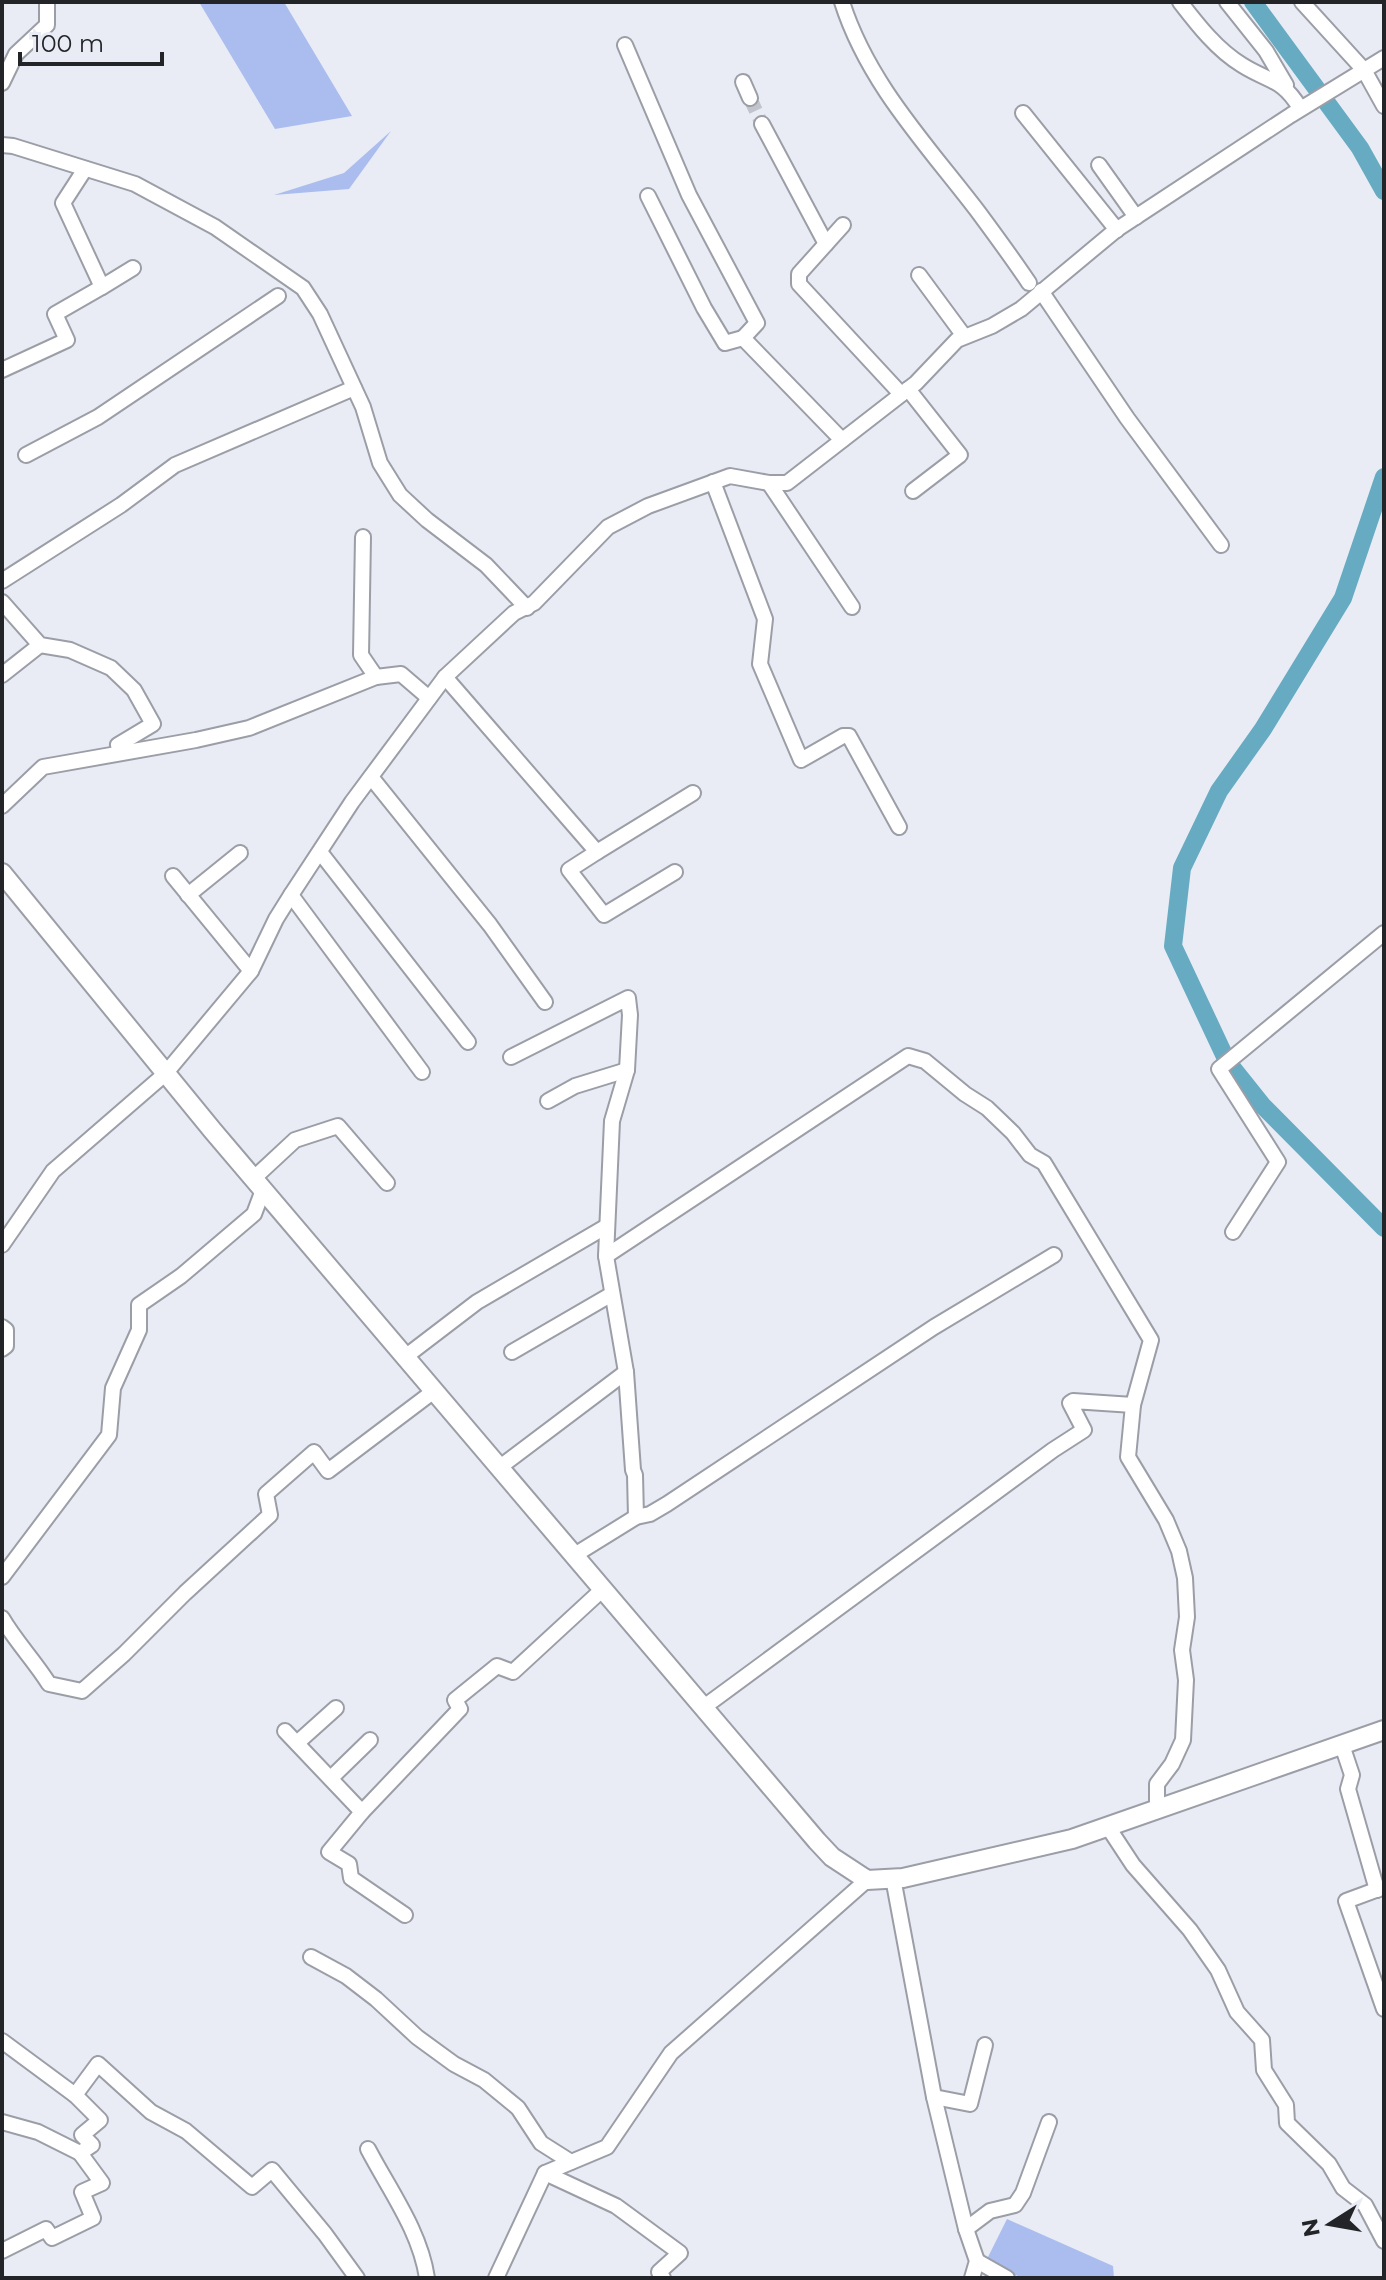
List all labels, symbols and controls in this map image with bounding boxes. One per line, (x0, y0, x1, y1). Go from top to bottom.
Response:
scale bar (20, 16, 162, 66)
text: 100 m (32, 29, 104, 58)
north arrow (1290, 2184, 1370, 2264)
text: N (1296, 2216, 1326, 2239)

